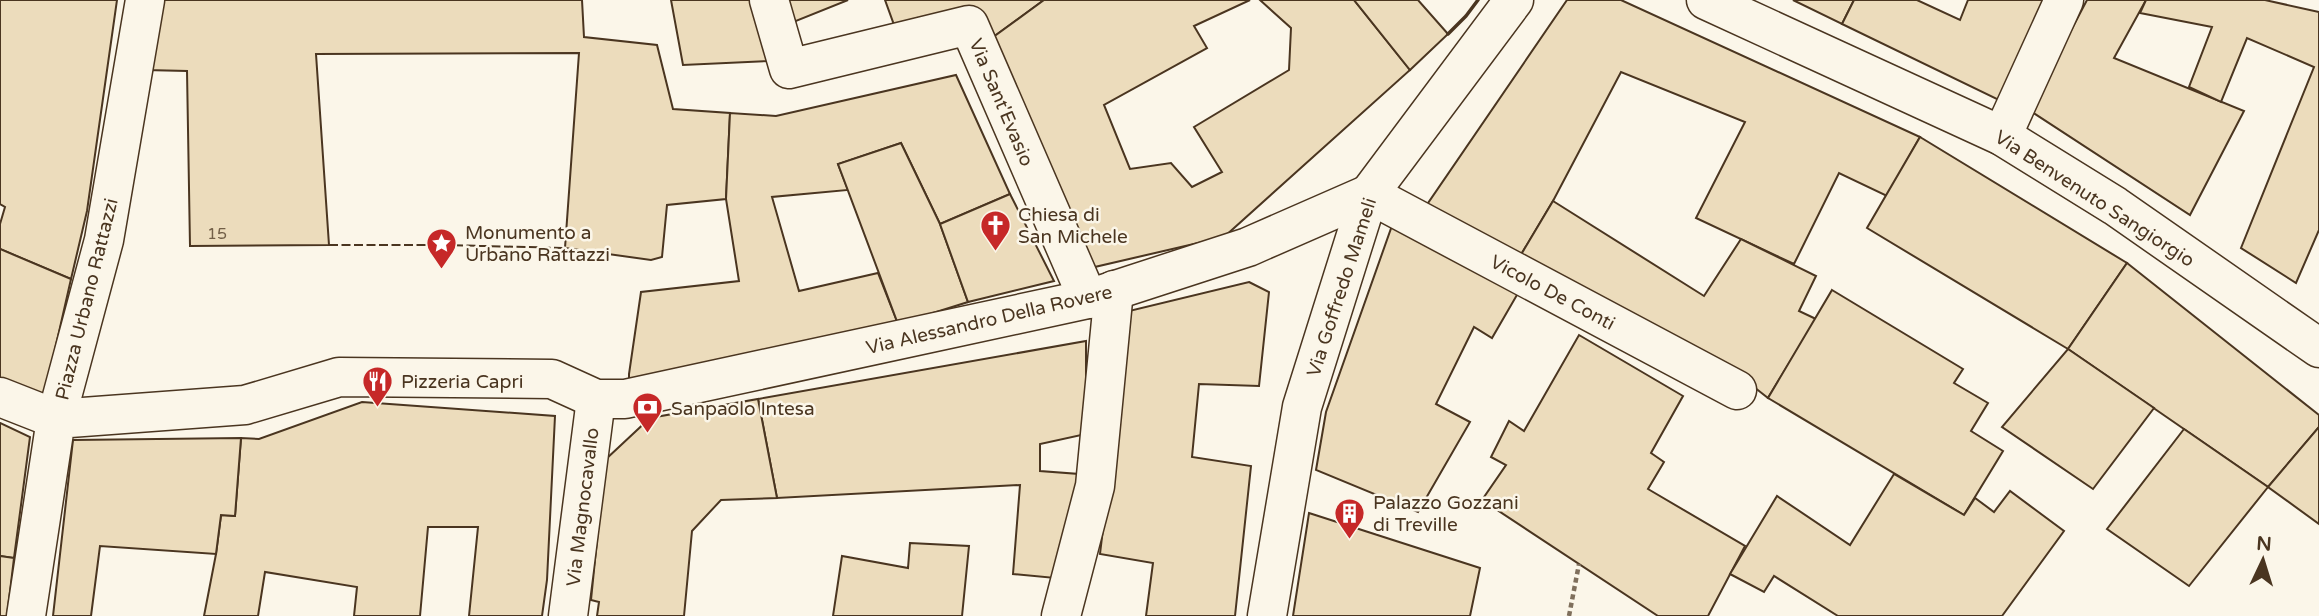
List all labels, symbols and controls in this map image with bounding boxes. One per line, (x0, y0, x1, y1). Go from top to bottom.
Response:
street label: Via Sant'Evasio (964, 35, 1038, 169)
street label: Via Benvenuto Sangiorgio (1991, 126, 2198, 272)
street label: Via Goffredo Mameli (1303, 195, 1381, 380)
street label: Piazza Urbano Rattazzi (51, 196, 123, 403)
place label: Chiesa di San Michele (1018, 204, 1128, 248)
church icon: Chiesa di San Michele (978, 208, 1012, 252)
place label: Monumento a Urbano Rattazzi (465, 222, 610, 266)
house number: 15 (207, 224, 227, 244)
place icon: Monumento a Urbano Rattazzi (425, 226, 459, 270)
street label: Vicolo De Conti (1486, 251, 1619, 335)
street label: Via Alessandro Della Rovere (864, 281, 1114, 359)
restaurant icon: Pizzeria Capri (361, 364, 395, 408)
place label: Pizzeria Capri (401, 371, 524, 393)
bank icon: Sanpaolo Intesa (631, 391, 665, 435)
place label: Sanpaolo Intesa (671, 398, 815, 420)
street label: Via Magnocavallo (562, 426, 604, 588)
place label: Palazzo Gozzani di Treville (1373, 492, 1519, 536)
building icon: Palazzo Gozzani di Treville (1333, 496, 1367, 540)
north arrow (2228, 525, 2298, 595)
text: N (2256, 533, 2272, 556)

